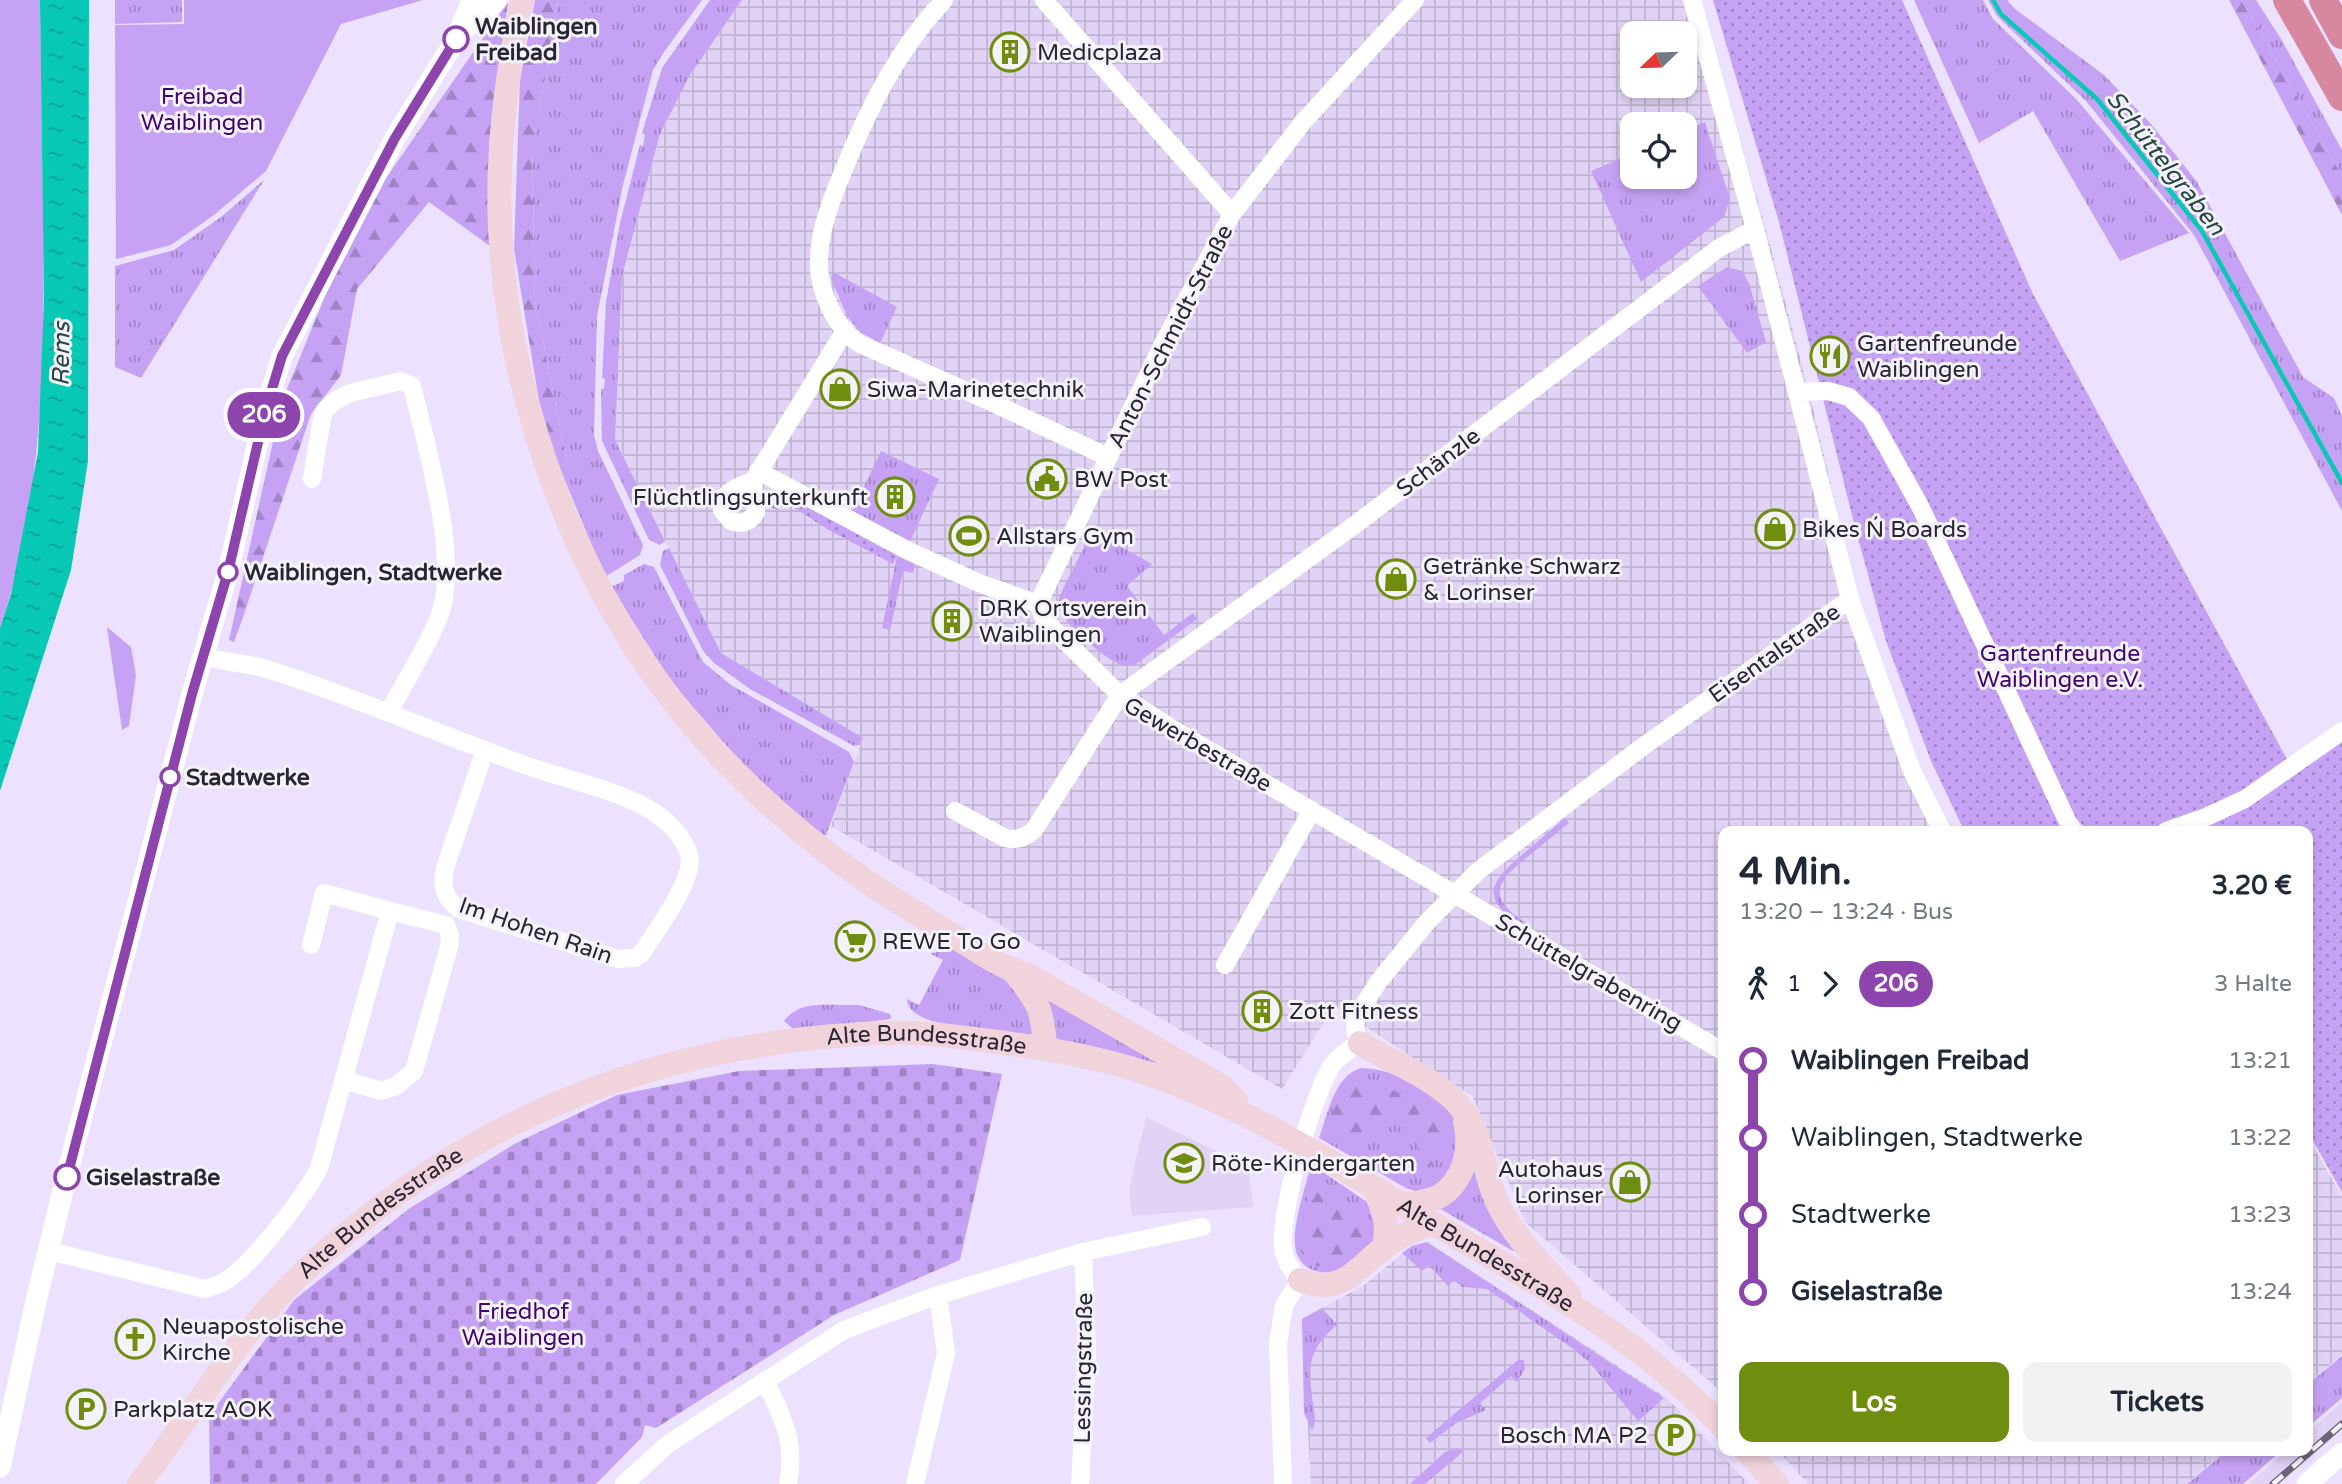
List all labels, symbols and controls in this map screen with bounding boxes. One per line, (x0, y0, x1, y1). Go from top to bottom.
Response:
place label: Waiblingen Freibad (475, 13, 598, 67)
north arrow (1620, 21, 1698, 98)
map controls (1620, 21, 1697, 189)
marker: Waiblingen Freibad (443, 26, 469, 52)
building icon: Medicplaza (989, 31, 1031, 73)
place label: Medicplaza (1037, 39, 1162, 67)
park label: Freibad Waiblingen (141, 83, 263, 137)
water label: Schüttelgraben (2100, 85, 2232, 243)
button: locate (1620, 112, 1697, 189)
street label: Anton-Schmidt-Straße (1102, 220, 1239, 453)
water label: Rems (46, 320, 77, 386)
place label: Gartenfreunde Waiblingen (1857, 330, 2017, 384)
restaurant icon: Gartenfreunde Waiblingen (1809, 335, 1851, 377)
shop icon: Siwa-Marinetechnik (819, 368, 861, 410)
place label: Siwa-Marinetechnik (867, 376, 1084, 404)
line badge: 206 (224, 392, 304, 438)
text: 206 (241, 400, 287, 429)
street label: Schänzle (1391, 422, 1486, 503)
public building icon: BW Post (1026, 458, 1068, 500)
place label: BW Post (1074, 466, 1168, 494)
building icon: Flüchtlingsunterkunft (874, 476, 916, 518)
place label: Flüchtlingsunterkunft (633, 484, 868, 512)
shop icon: Bikes Ń Boards (1754, 508, 1796, 550)
sports icon: Allstars Gym (948, 515, 990, 557)
place label: Bikes Ń Boards (1802, 516, 1967, 544)
place label: Allstars Gym (996, 523, 1134, 551)
place label: Getränke Schwarz & Lorinser (1423, 553, 1621, 607)
shop icon: Getränke Schwarz & Lorinser (1375, 558, 1417, 600)
place label: Waiblingen, Stadtwerke (244, 559, 502, 587)
marker: Waiblingen, Stadtwerke (218, 562, 238, 582)
place label: DRK Ortsverein Waiblingen (979, 595, 1147, 649)
street label: Eisentalstraße (1703, 598, 1846, 709)
building icon: DRK Ortsverein Waiblingen (931, 600, 973, 642)
park label: Gartenfreunde Waiblingen e.V. (1977, 640, 2143, 694)
street label: Gewerbestraße (1119, 691, 1276, 799)
place label: Stadtwerke (186, 764, 310, 792)
marker: Stadtwerke (160, 767, 180, 787)
text: 4 Min. (1739, 849, 1852, 895)
text: 3.20 € (2212, 870, 2292, 901)
street label: Im Hohen Rain (455, 892, 616, 970)
text: 13:20 – 13:24 · Bus (1739, 898, 1953, 926)
street label: Schüttelgrabenring (1490, 908, 1687, 1038)
supermarket icon: REWE To Go (834, 920, 876, 962)
place label: REWE To Go (882, 928, 1021, 956)
icon: walk (1739, 965, 1777, 1003)
icon: forward (1811, 965, 1849, 1003)
text: 206 (1873, 969, 1919, 998)
text: 1 (1787, 970, 1801, 998)
text: 3 Halte (2214, 970, 2292, 998)
building icon: Zott Fitness (1241, 990, 1283, 1032)
place label: Zott Fitness (1289, 998, 1418, 1026)
street label: Alte Bundesstraße (825, 1020, 1029, 1061)
text: Waiblingen Freibad (1791, 1045, 2030, 1076)
text: 13:21 (2228, 1047, 2292, 1075)
text: Waiblingen, Stadtwerke (1791, 1122, 2083, 1153)
text: 13:22 (2228, 1124, 2292, 1152)
street label: Alte Bundesstraße (292, 1141, 468, 1285)
school or university icon: Röte-Kindergarten (1163, 1142, 1205, 1184)
place label: Röte-Kindergarten (1211, 1150, 1415, 1178)
place label: Autohaus Lorinser (1498, 1156, 1603, 1210)
shop icon: Autohaus Lorinser (1609, 1161, 1651, 1203)
marker: Giselastraße (54, 1164, 80, 1190)
place label: Giselastraße (86, 1164, 220, 1192)
street label: Alte Bundesstraße (1391, 1192, 1579, 1319)
text: Stadtwerke (1791, 1199, 1931, 1230)
text: 13:23 (2228, 1201, 2292, 1229)
text: Giselastraße (1791, 1276, 1943, 1307)
text: 13:24 (2228, 1278, 2292, 1306)
street label: Lessingstraße (1069, 1292, 1099, 1444)
park label: Friedhof Waiblingen (462, 1298, 584, 1352)
place label: Neuapostolische Kirche (162, 1313, 344, 1367)
church icon: Neuapostolische Kirche (114, 1318, 156, 1360)
button: Los (1739, 1362, 2009, 1442)
button: Tickets (2023, 1362, 2292, 1442)
parking icon: Parkplatz AOK (65, 1388, 107, 1430)
place label: Parkplatz AOK (113, 1396, 272, 1424)
parking icon: Bosch MA P2 (1654, 1414, 1696, 1456)
place label: Bosch MA P2 (1500, 1422, 1648, 1450)

